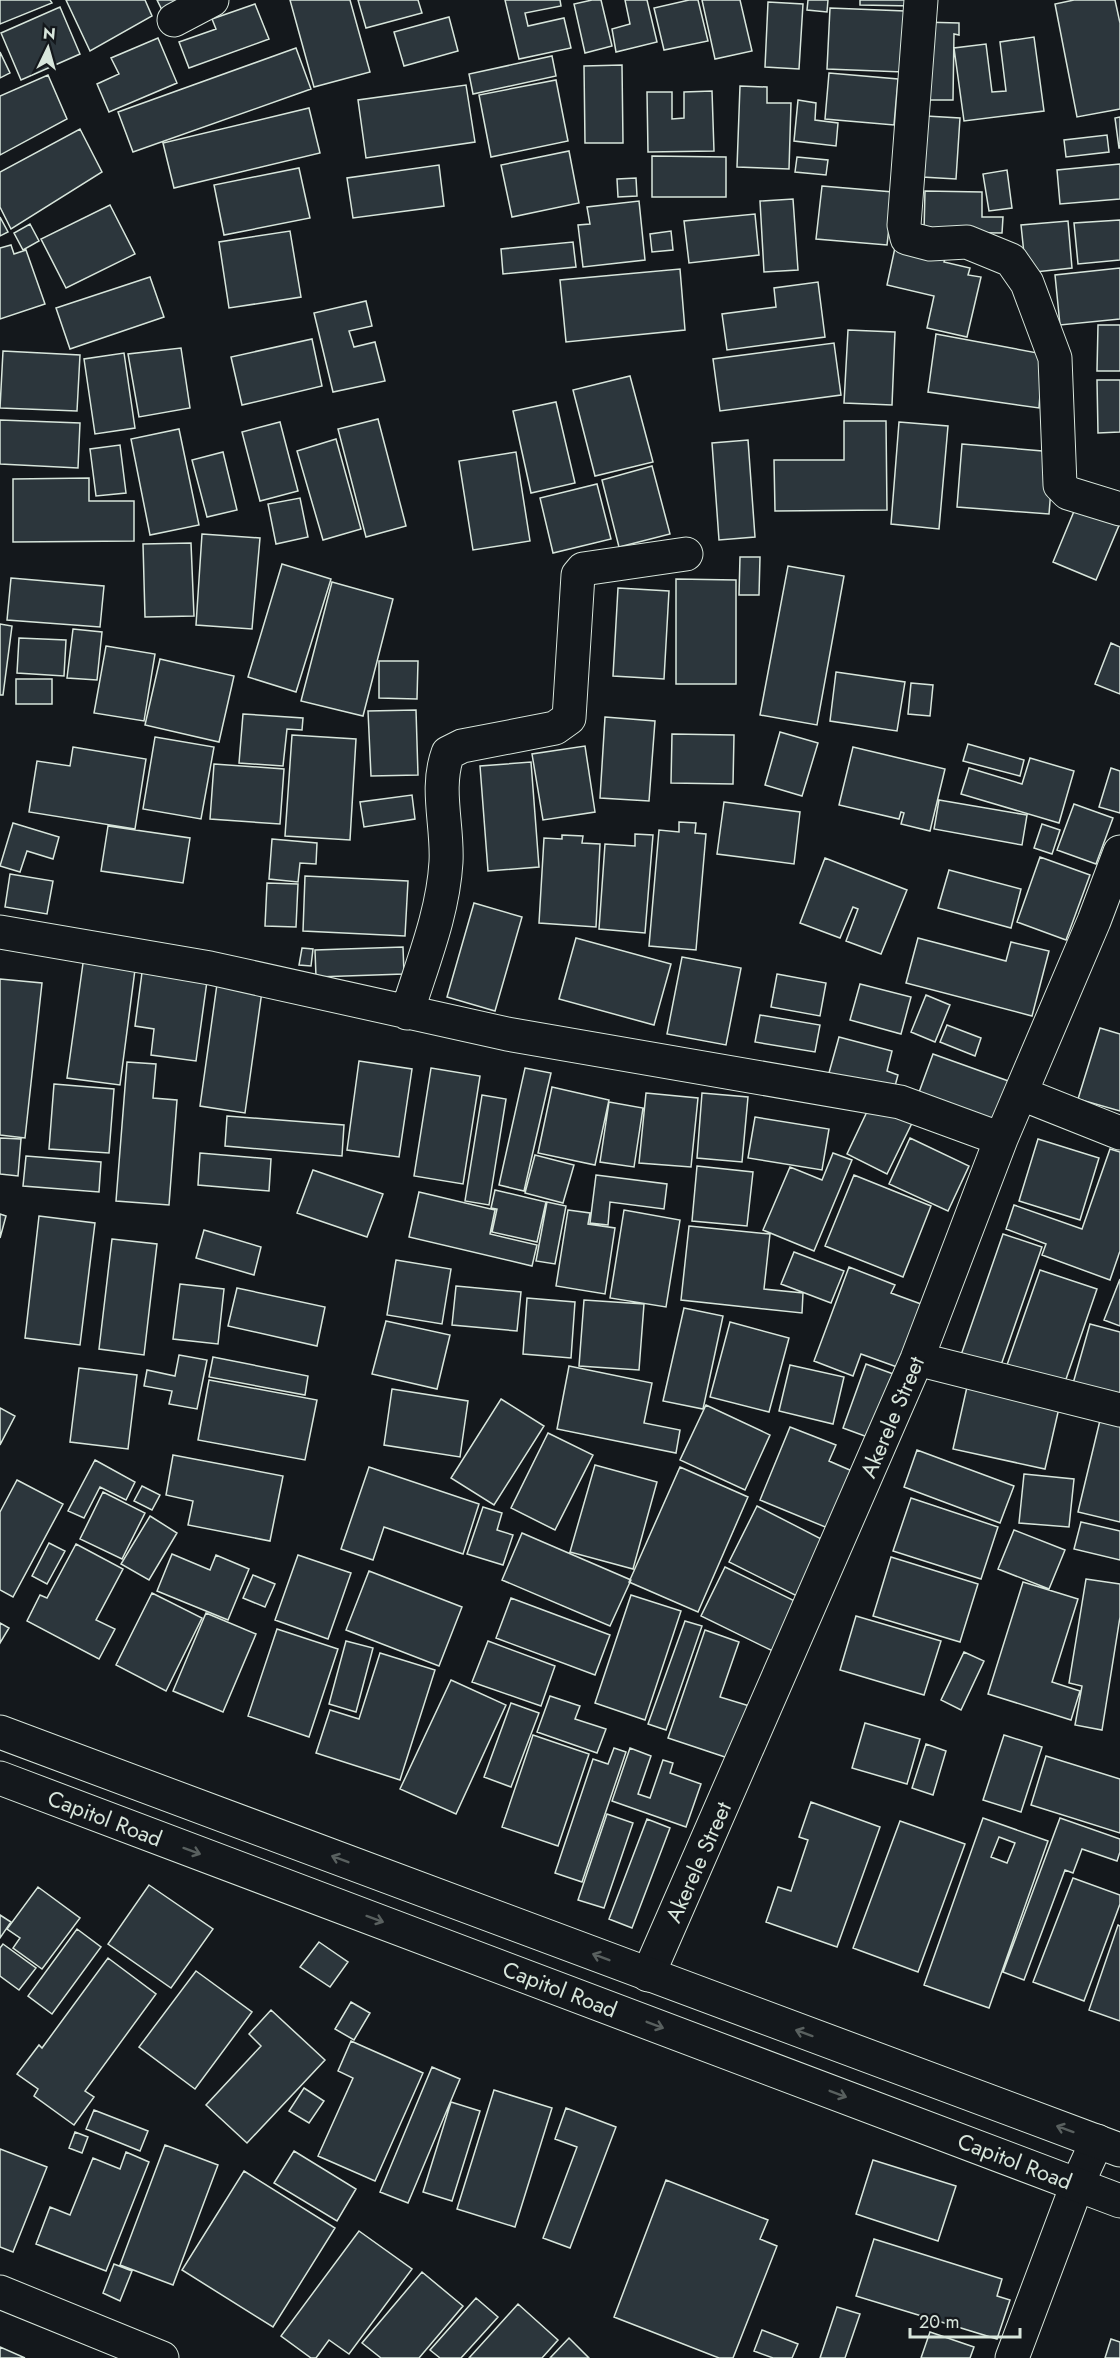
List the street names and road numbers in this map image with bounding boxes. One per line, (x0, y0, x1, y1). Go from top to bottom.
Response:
street label: Akerele Street (852, 1351, 932, 1483)
street label: Capitol Road (43, 1782, 167, 1854)
street label: Akerele Street (657, 1796, 739, 1928)
street label: Capitol Road (498, 1953, 622, 2025)
street label: Capitol Road (953, 2125, 1077, 2197)

